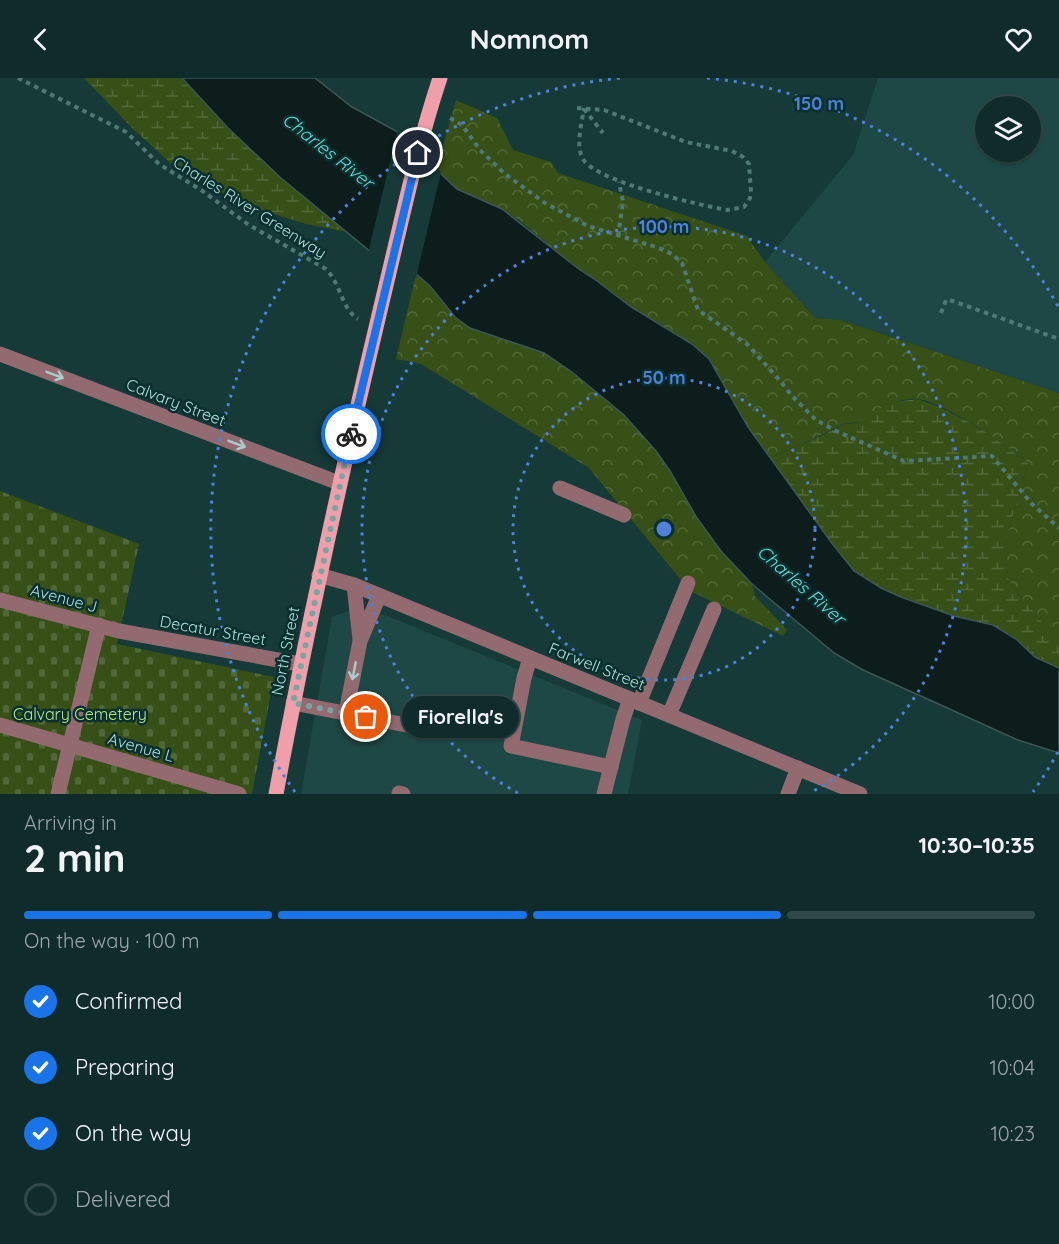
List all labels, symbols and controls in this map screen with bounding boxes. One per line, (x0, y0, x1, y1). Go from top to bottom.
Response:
text: Nomnom (470, 22, 589, 56)
icon: back (24, 23, 57, 56)
icon: heart (1002, 23, 1035, 56)
text: 150 m (794, 92, 844, 115)
map controls (975, 96, 1041, 162)
button: layers (975, 96, 1041, 162)
water label: Charles River (278, 108, 380, 195)
pin (392, 127, 443, 178)
icon: home (401, 136, 434, 169)
street label: Charles River Greenway (170, 152, 330, 262)
text: 100 m (639, 215, 689, 238)
text: 50 m (642, 366, 686, 389)
one-way arrow (45, 370, 63, 381)
street label: Calvary Street (123, 374, 229, 430)
courier (321, 404, 381, 464)
icon: bike (335, 418, 368, 451)
one-way arrow (227, 439, 246, 450)
centre of rings (654, 519, 674, 539)
water label: Charles River (752, 540, 852, 631)
street label: Avenue J (28, 580, 100, 616)
street label: North Street (267, 605, 303, 697)
street label: Decatur Street (158, 611, 268, 649)
street label: Farwell Street (546, 638, 648, 694)
one-way arrow (348, 660, 359, 680)
pin (340, 691, 391, 742)
callout: Fiorella's (402, 696, 519, 738)
icon: bag (349, 700, 382, 733)
park label: Calvary Cemetery (13, 704, 147, 724)
text: Fiorella's (418, 704, 503, 729)
street label: Avenue L (106, 728, 177, 766)
text: Arriving in (24, 810, 117, 835)
text: 10:30–10:35 (919, 831, 1035, 859)
text: 2 min (24, 833, 126, 882)
text: On the way · 100 m (24, 928, 200, 953)
icon: check (24, 985, 57, 1018)
text: Confirmed (75, 987, 182, 1015)
text: 10:00 (988, 989, 1035, 1014)
icon: check (24, 1051, 57, 1084)
text: Preparing (75, 1053, 175, 1081)
text: 10:04 (990, 1055, 1035, 1080)
icon: check (24, 1117, 57, 1150)
text: On the way (75, 1119, 191, 1147)
text: 10:23 (990, 1121, 1035, 1146)
text: Delivered (75, 1185, 171, 1213)

